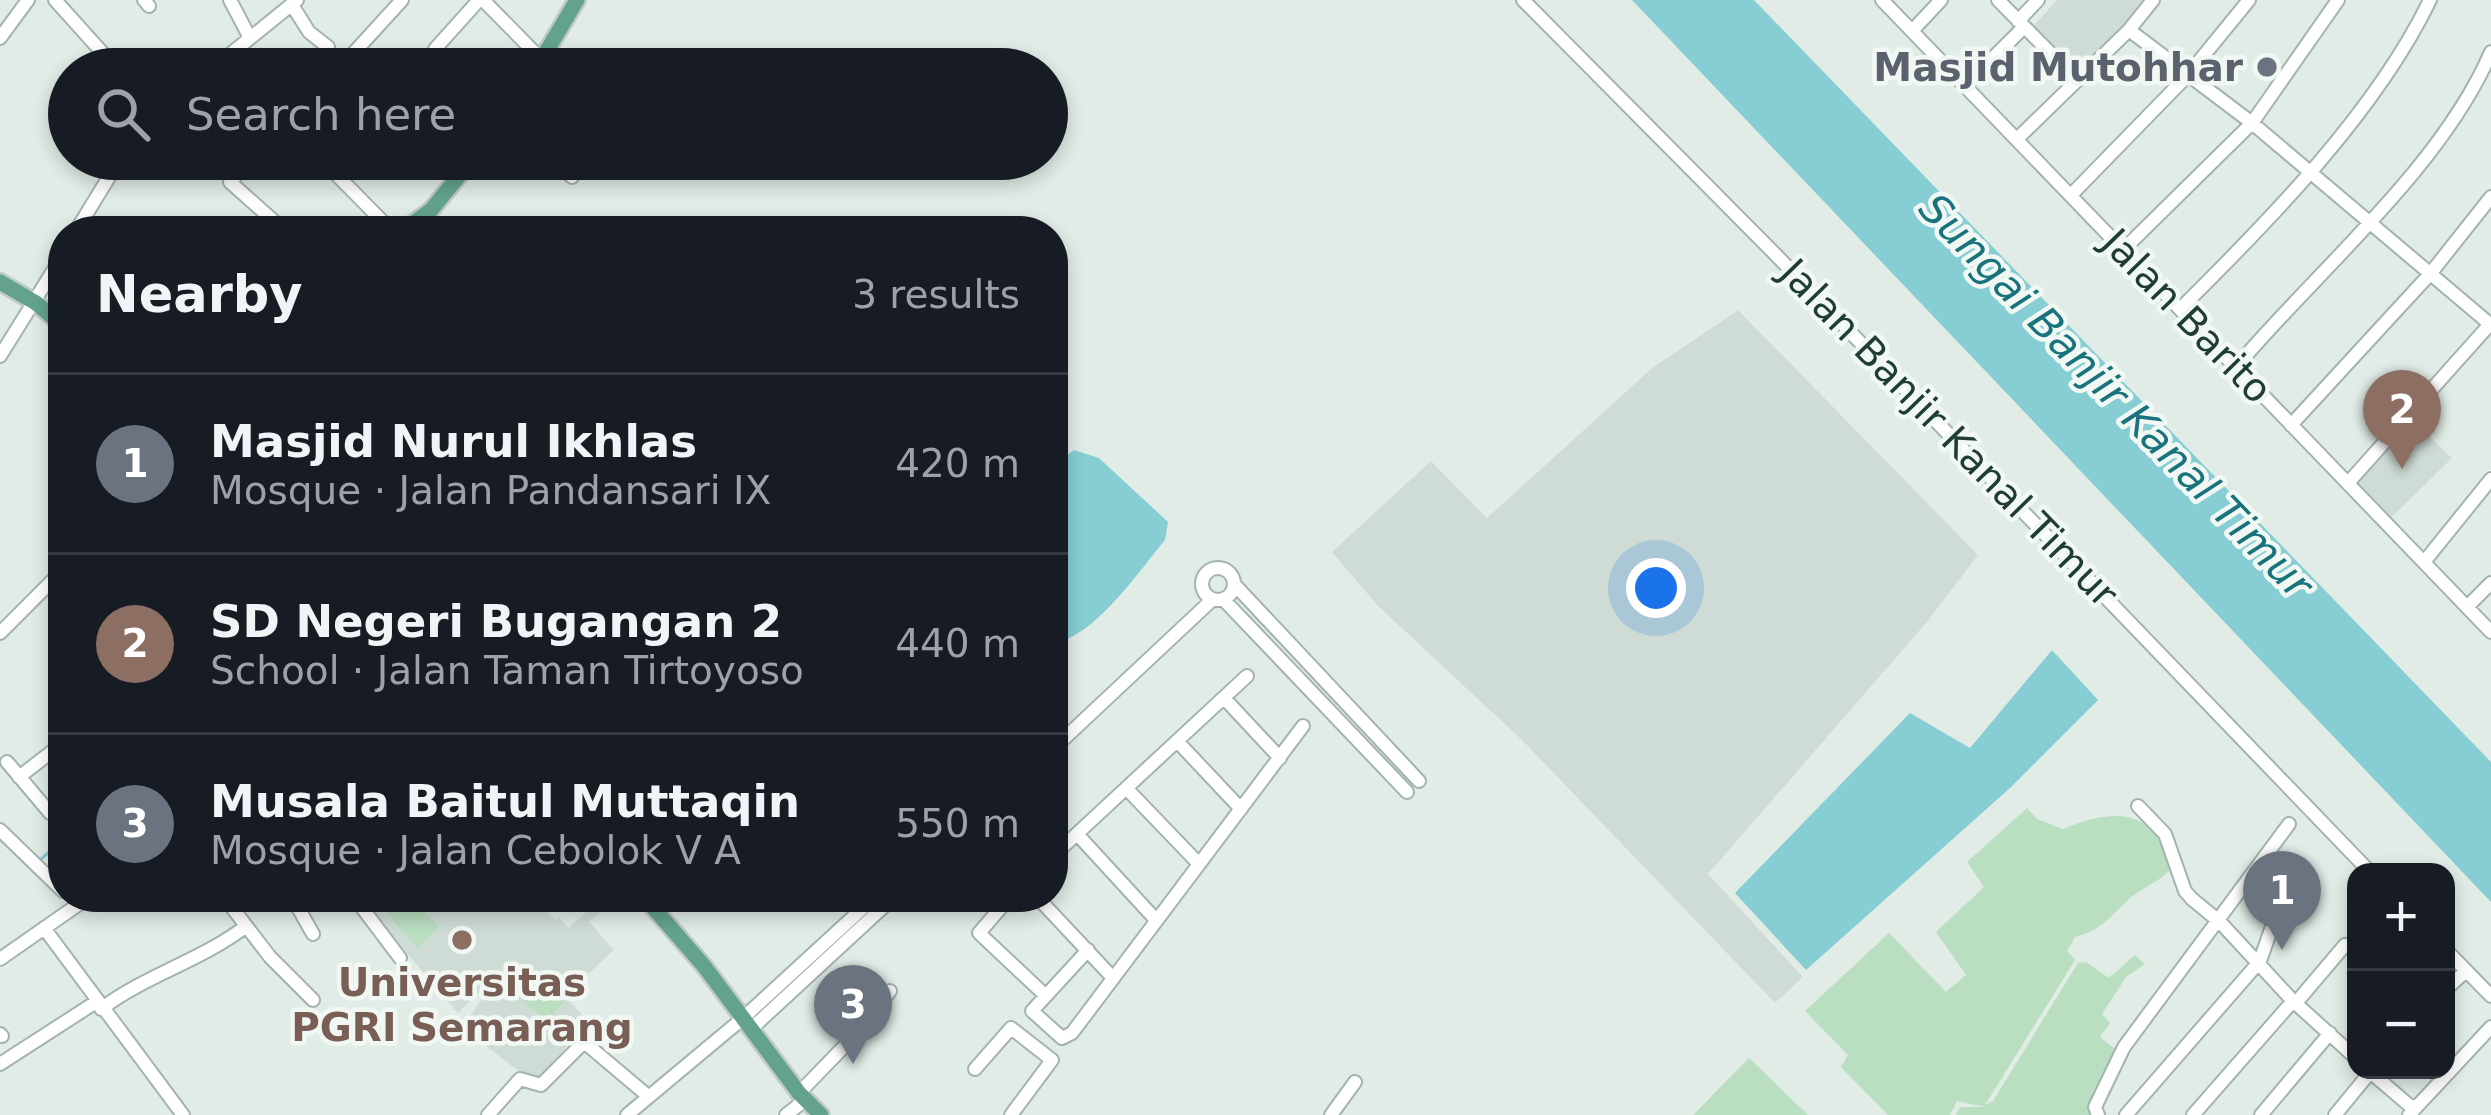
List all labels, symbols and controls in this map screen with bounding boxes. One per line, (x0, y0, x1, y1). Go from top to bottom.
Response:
place label: Masjid Mutohhar (1873, 45, 2244, 90)
search box (48, 48, 1068, 180)
marker: Masjid Mutohhar (2254, 54, 2280, 80)
icon: search (90, 81, 156, 147)
text: Search here (186, 88, 456, 141)
water label: Sungai Banjir Kanal Timur (1910, 183, 2324, 611)
street label: Jalan Barito (2091, 218, 2281, 412)
street label: Jalan Banjir Kanal Timur (1769, 248, 2128, 617)
text: Nearby (96, 265, 303, 324)
text: 3 results (852, 272, 1020, 317)
pin: 2 (2363, 370, 2441, 469)
text: Masjid Nurul Ikhlas (210, 415, 697, 468)
text: 1 (121, 441, 149, 486)
text: 420 m (895, 441, 1020, 486)
text: Mosque · Jalan Pandansari IX (210, 468, 771, 513)
your location (1626, 558, 1686, 618)
text: SD Negeri Bugangan 2 (210, 595, 782, 648)
text: 2 (121, 621, 149, 666)
text: 440 m (895, 621, 1020, 666)
text: School · Jalan Taman Tirtoyoso (210, 648, 804, 693)
text: Musala Baitul Muttaqin (210, 775, 800, 828)
text: 3 (121, 801, 149, 846)
text: 550 m (895, 801, 1020, 846)
text: Mosque · Jalan Cebolok V A (210, 828, 741, 873)
pin: 1 (2243, 851, 2321, 950)
map controls (2347, 863, 2455, 1079)
button: + (2347, 863, 2455, 971)
marker: Universitas PGRI Semarang (449, 927, 475, 953)
place label: Universitas PGRI Semarang (291, 960, 633, 1050)
pin: 3 (814, 965, 892, 1064)
button: − (2347, 971, 2455, 1079)

